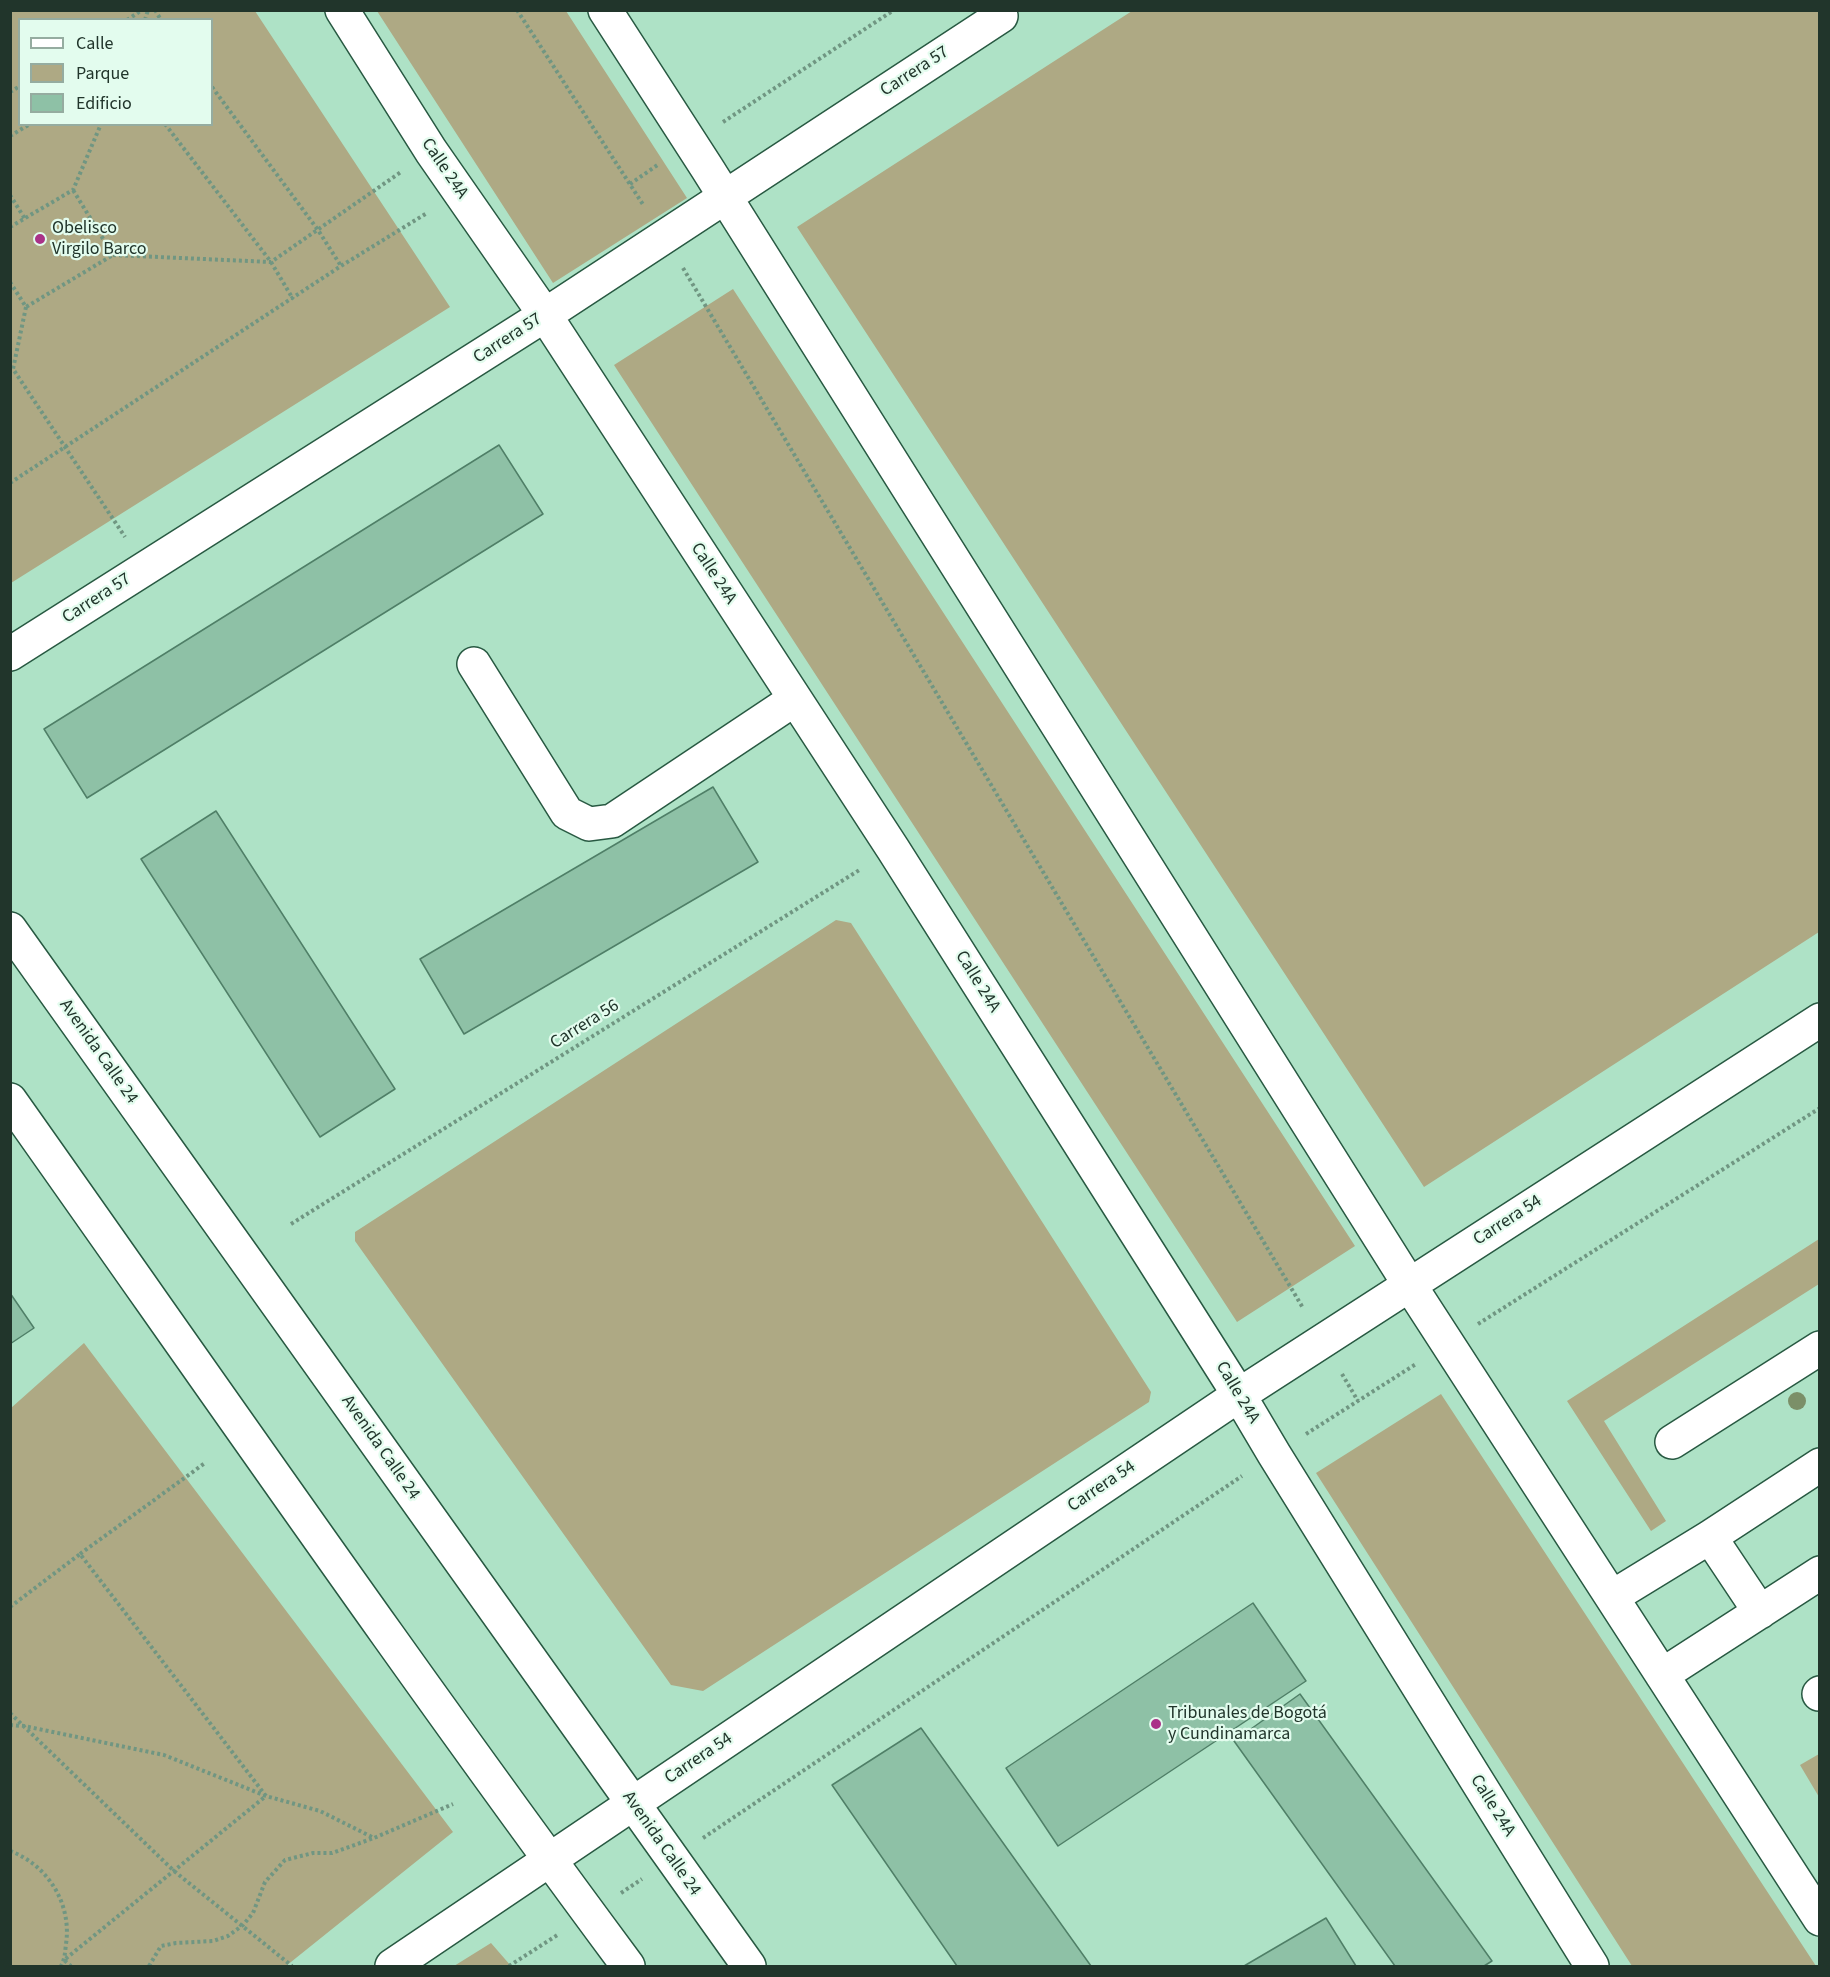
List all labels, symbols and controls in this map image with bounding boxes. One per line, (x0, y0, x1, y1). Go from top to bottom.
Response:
legend (18, 18, 213, 126)
text: Calle (76, 31, 113, 56)
street label: Carrera 57 (877, 42, 953, 102)
text: Parque (76, 61, 129, 86)
text: Edificio (76, 91, 132, 116)
street label: Calle 24A (416, 134, 472, 204)
place label: Obelisco Virgilo Barco (52, 218, 147, 260)
marker: Obelisco Virgilo Barco (33, 232, 47, 246)
street label: Carrera 57 (470, 309, 546, 369)
street label: Calle 24A (685, 539, 741, 609)
street label: Carrera 57 (59, 569, 135, 629)
street label: Calle 24A (950, 947, 1004, 1017)
street label: Carrera 56 (547, 995, 623, 1055)
street label: Avenida Calle 24 (54, 996, 142, 1108)
street label: Carrera 54 (1470, 1191, 1546, 1251)
street label: Calle 24A (1210, 1358, 1264, 1428)
street label: Avenida Calle 24 (336, 1392, 424, 1504)
street label: Carrera 54 (1064, 1457, 1140, 1517)
place label: Tribunales de Bogotá y Cundinamarca (1168, 1703, 1327, 1746)
marker: Tribunales de Bogotá y Cundinamarca (1149, 1717, 1163, 1731)
street label: Carrera 54 (661, 1729, 737, 1789)
street label: Calle 24A (1465, 1771, 1519, 1841)
street label: Avenida Calle 24 (617, 1788, 705, 1900)

